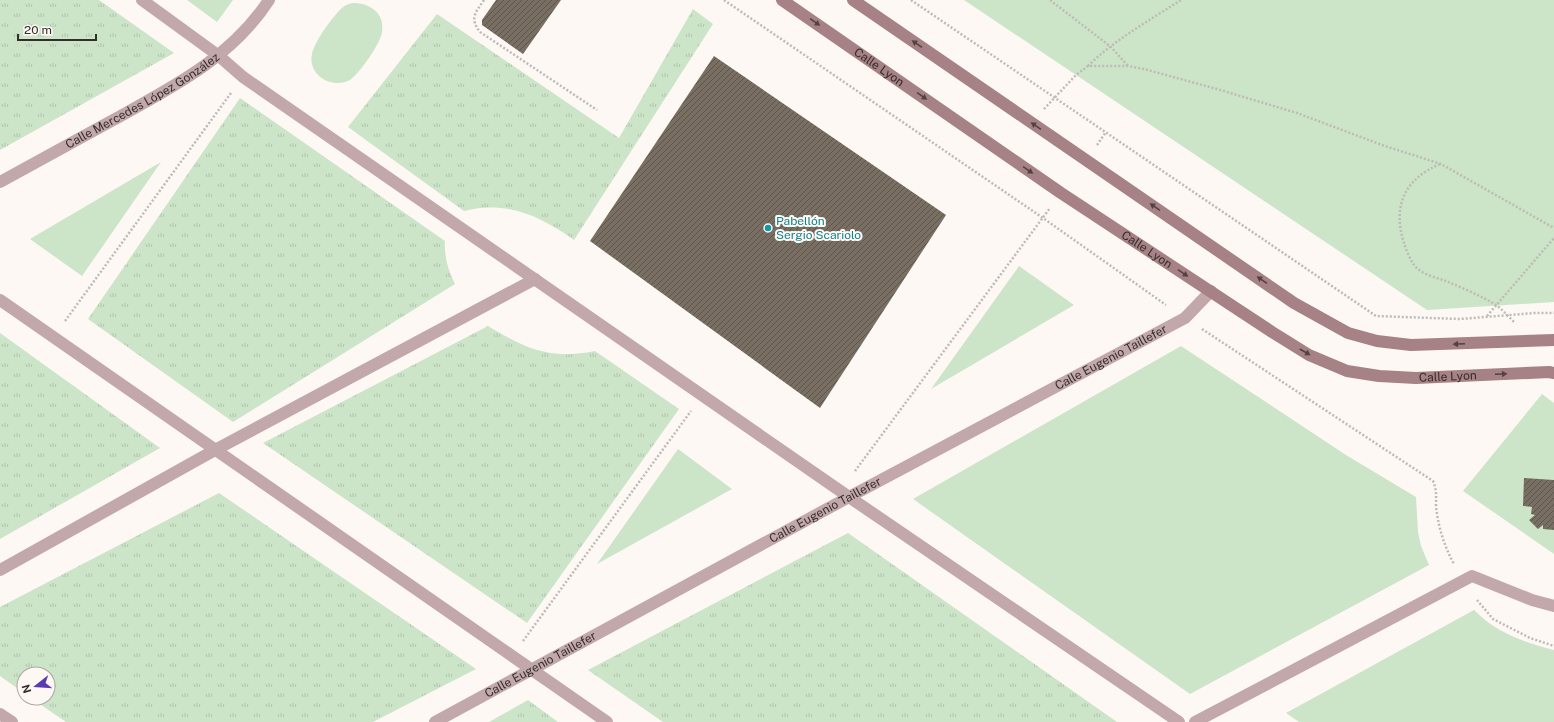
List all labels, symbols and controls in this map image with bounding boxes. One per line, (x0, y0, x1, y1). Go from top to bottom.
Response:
scale bar (18, 16, 96, 42)
one-way arrow (809, 18, 820, 26)
text: 20 m (24, 23, 52, 37)
one-way arrow (912, 40, 923, 48)
street label: Calle Lyon (851, 45, 907, 89)
street label: Calle Mercedes López González (63, 50, 222, 152)
one-way arrow (916, 92, 927, 100)
one-way arrow (1031, 122, 1041, 130)
one-way arrow (1023, 166, 1034, 174)
one-way arrow (1150, 203, 1160, 211)
place label: Pabellón Sergio Scariolo (776, 214, 861, 242)
marker: Pabellón Sergio Scariolo (763, 223, 773, 233)
street label: Calle Lyon (1119, 228, 1175, 271)
one-way arrow (1178, 269, 1188, 277)
one-way arrow (1256, 277, 1268, 284)
street label: Calle Eugenio Taillefer (1053, 322, 1170, 393)
one-way arrow (1452, 341, 1465, 347)
one-way arrow (1299, 349, 1311, 356)
street label: Calle Lyon (1419, 368, 1477, 385)
one-way arrow (1495, 371, 1507, 378)
street label: Calle Eugenio Taillefer (767, 474, 884, 546)
street label: Calle Eugenio Taillefer (482, 629, 599, 701)
north arrow (16, 666, 56, 706)
text: N (19, 683, 33, 695)

